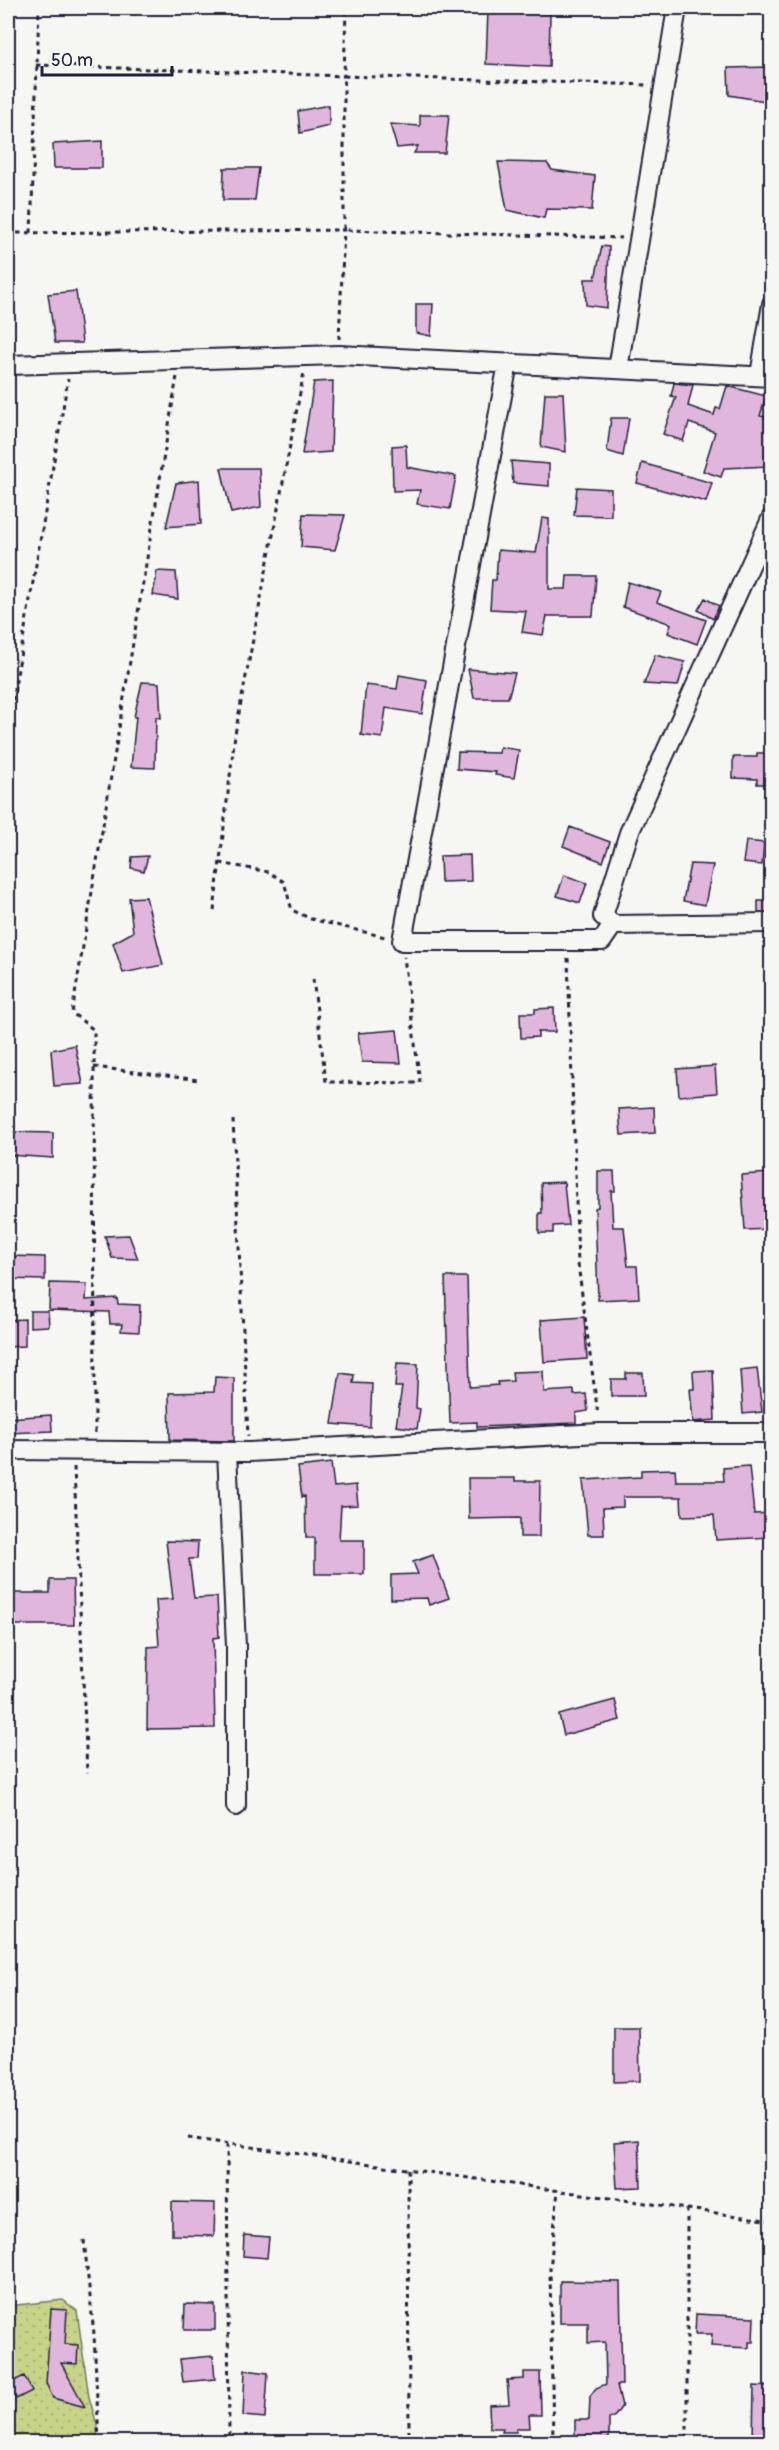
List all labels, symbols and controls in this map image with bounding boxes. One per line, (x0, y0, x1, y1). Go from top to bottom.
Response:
scale bar (42, 39, 172, 77)
text: 50 m (51, 49, 93, 72)

